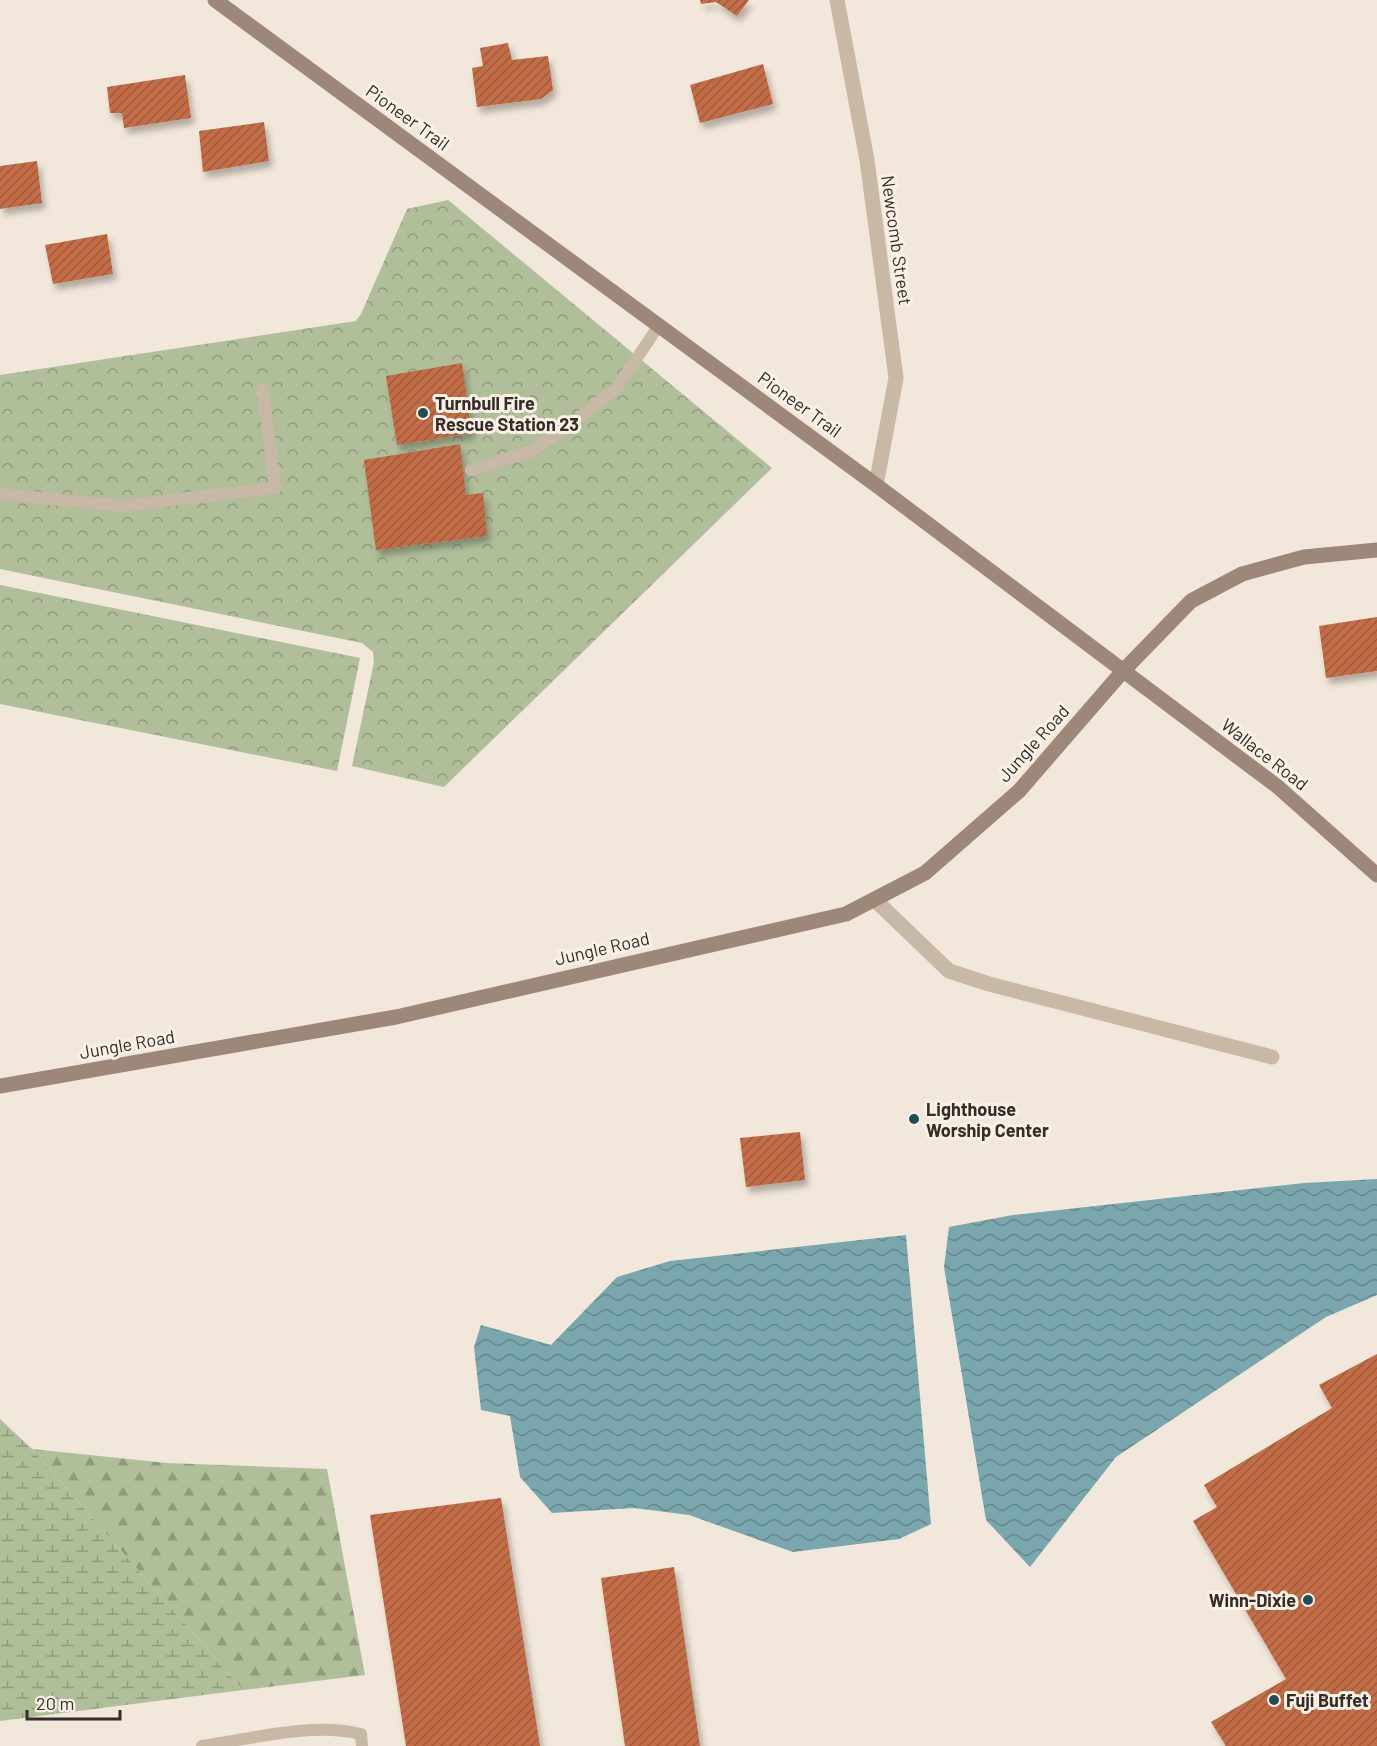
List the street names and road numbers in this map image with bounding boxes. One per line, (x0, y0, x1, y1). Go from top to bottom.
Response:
street label: Pioneer Trail (362, 79, 454, 155)
street label: Newcomb Street (877, 174, 917, 306)
street label: Pioneer Trail (754, 366, 846, 442)
street label: Jungle Road (993, 700, 1073, 786)
street label: Wallace Road (1217, 713, 1313, 795)
street label: Jungle Road (553, 926, 651, 970)
street label: Jungle Road (78, 1025, 176, 1063)

